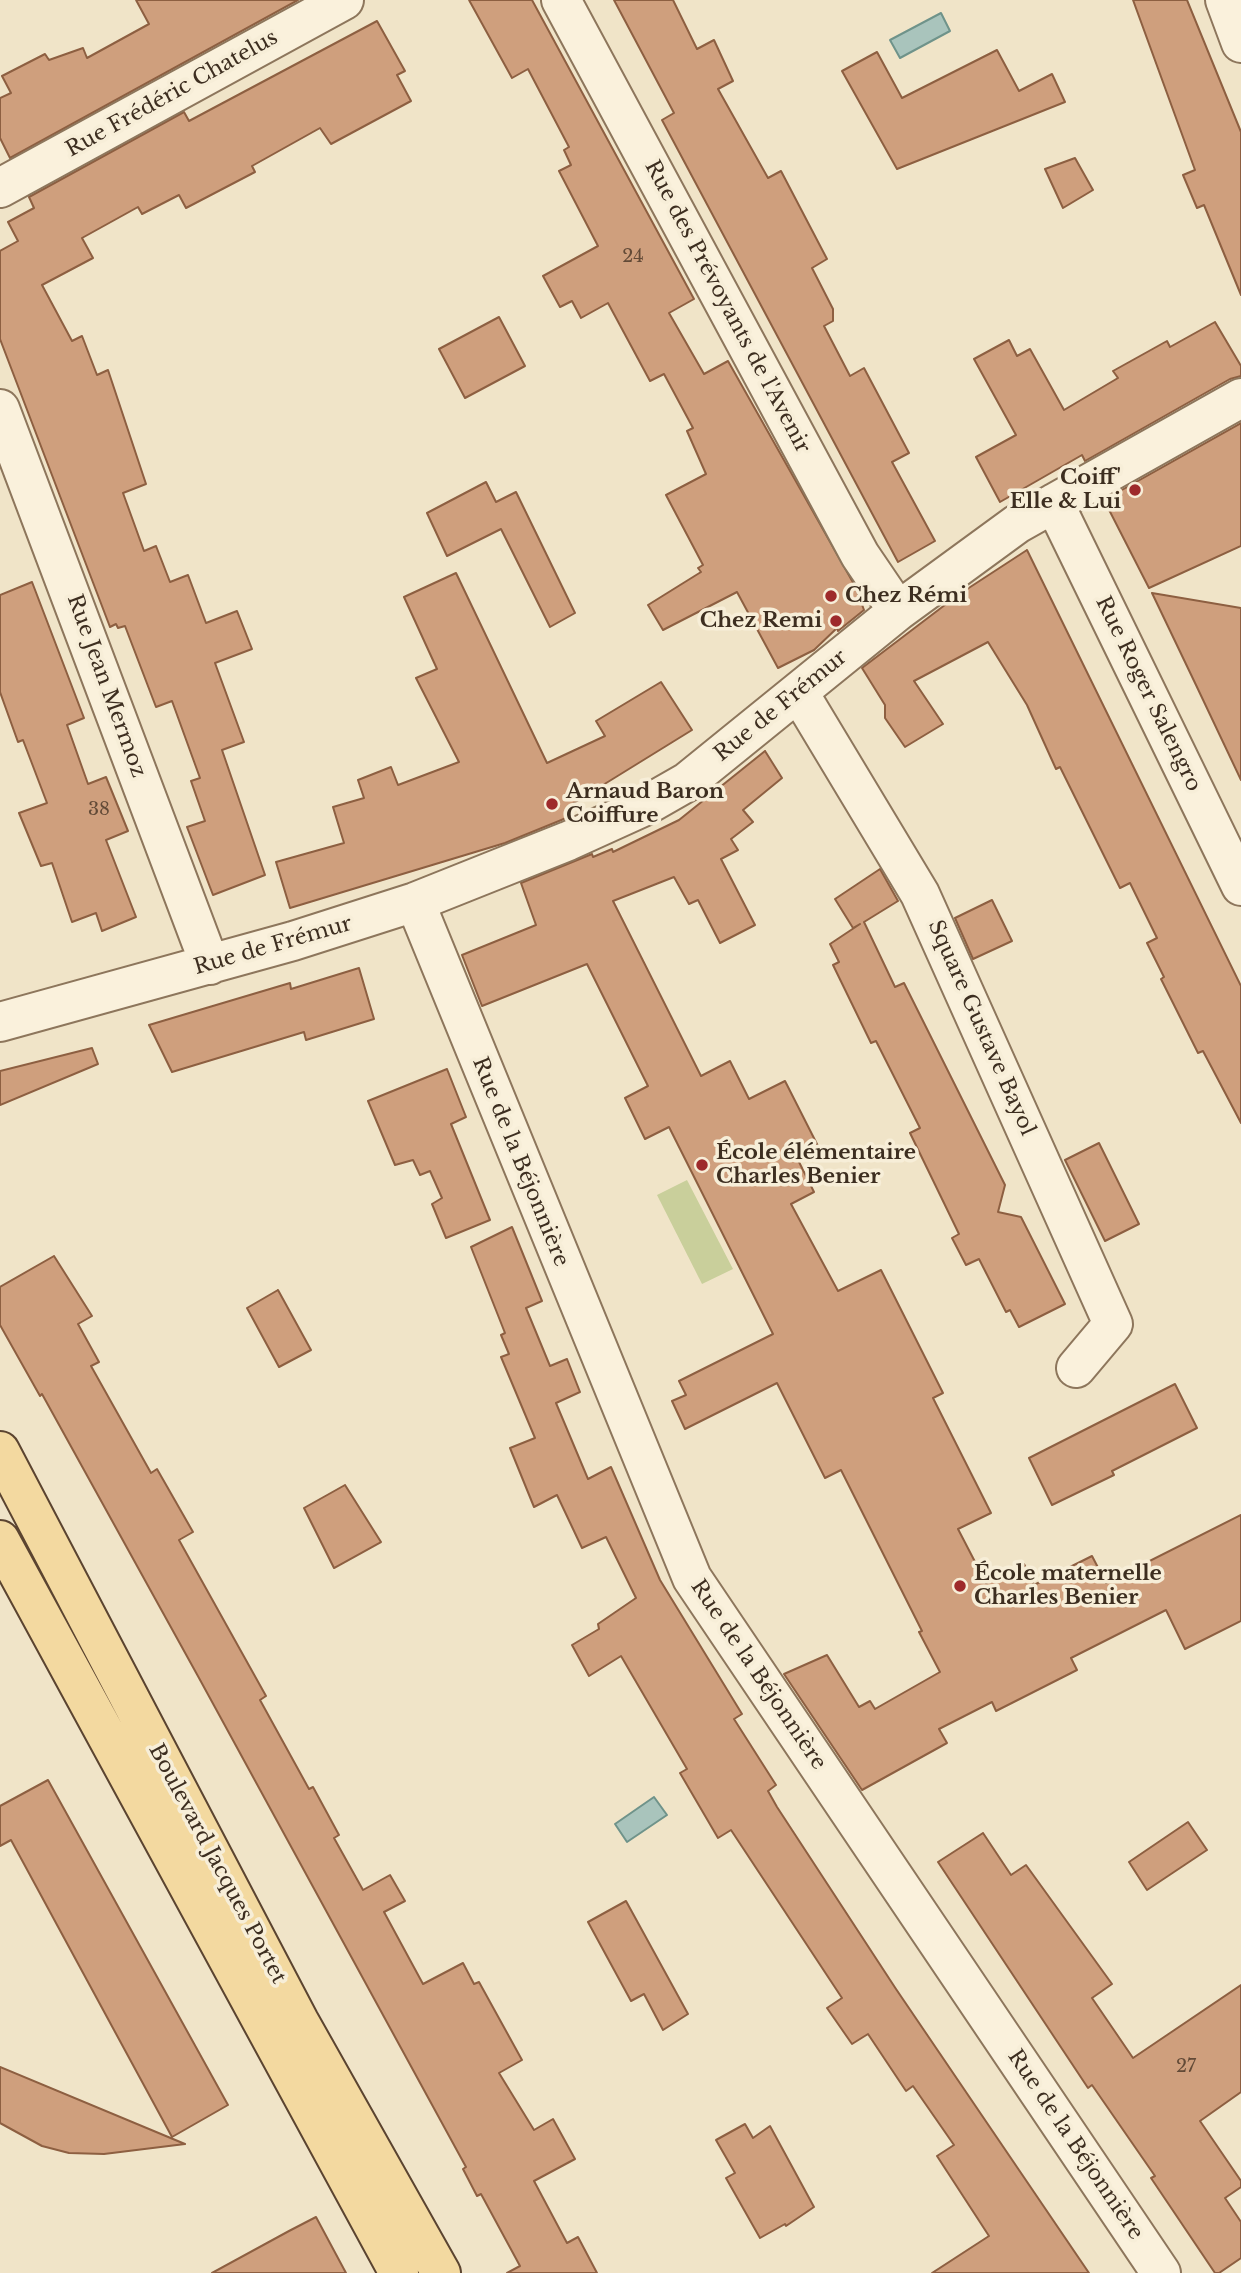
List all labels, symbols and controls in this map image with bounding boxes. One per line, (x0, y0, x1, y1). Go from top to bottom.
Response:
street label: Rue Frédéric Chatelus (62, 25, 282, 163)
street label: Rue des Prévoyants de l'Avenir (639, 156, 815, 458)
house number: 24 (622, 246, 644, 268)
place label: Coiff' Elle & Lui (1010, 465, 1121, 515)
marker: Coiff' Elle & Lui (1127, 482, 1143, 498)
place label: Chez Rémi (845, 583, 967, 609)
marker: Chez Rémi (823, 588, 839, 604)
street label: Rue Jean Mermoz (61, 591, 151, 781)
street label: Rue Roger Salengro (1090, 592, 1206, 796)
place label: Chez Remi (700, 608, 822, 634)
marker: Chez Remi (828, 613, 844, 629)
street label: Rue de Frémur (710, 645, 852, 767)
place label: Arnaud Baron Coiffure (566, 779, 724, 829)
marker: Arnaud Baron Coiffure (544, 796, 560, 812)
house number: 38 (88, 799, 110, 821)
street label: Rue de Frémur (191, 911, 355, 981)
street label: Square Gustave Bayol (922, 916, 1040, 1140)
street label: Rue de la Béjonnière (466, 1054, 574, 1270)
place label: École élémentaire Charles Benier (716, 1140, 916, 1190)
marker: École élémentaire Charles Benier (694, 1157, 710, 1173)
place label: École maternelle Charles Benier (974, 1561, 1162, 1611)
street label: Rue de la Béjonnière (685, 1575, 831, 1775)
marker: École maternelle Charles Benier (952, 1578, 968, 1594)
street label: Boulevard Jacques Portet (143, 1740, 291, 1988)
street label: Rue de la Béjonnière (1002, 2045, 1148, 2245)
house number: 27 (1176, 2056, 1196, 2078)

